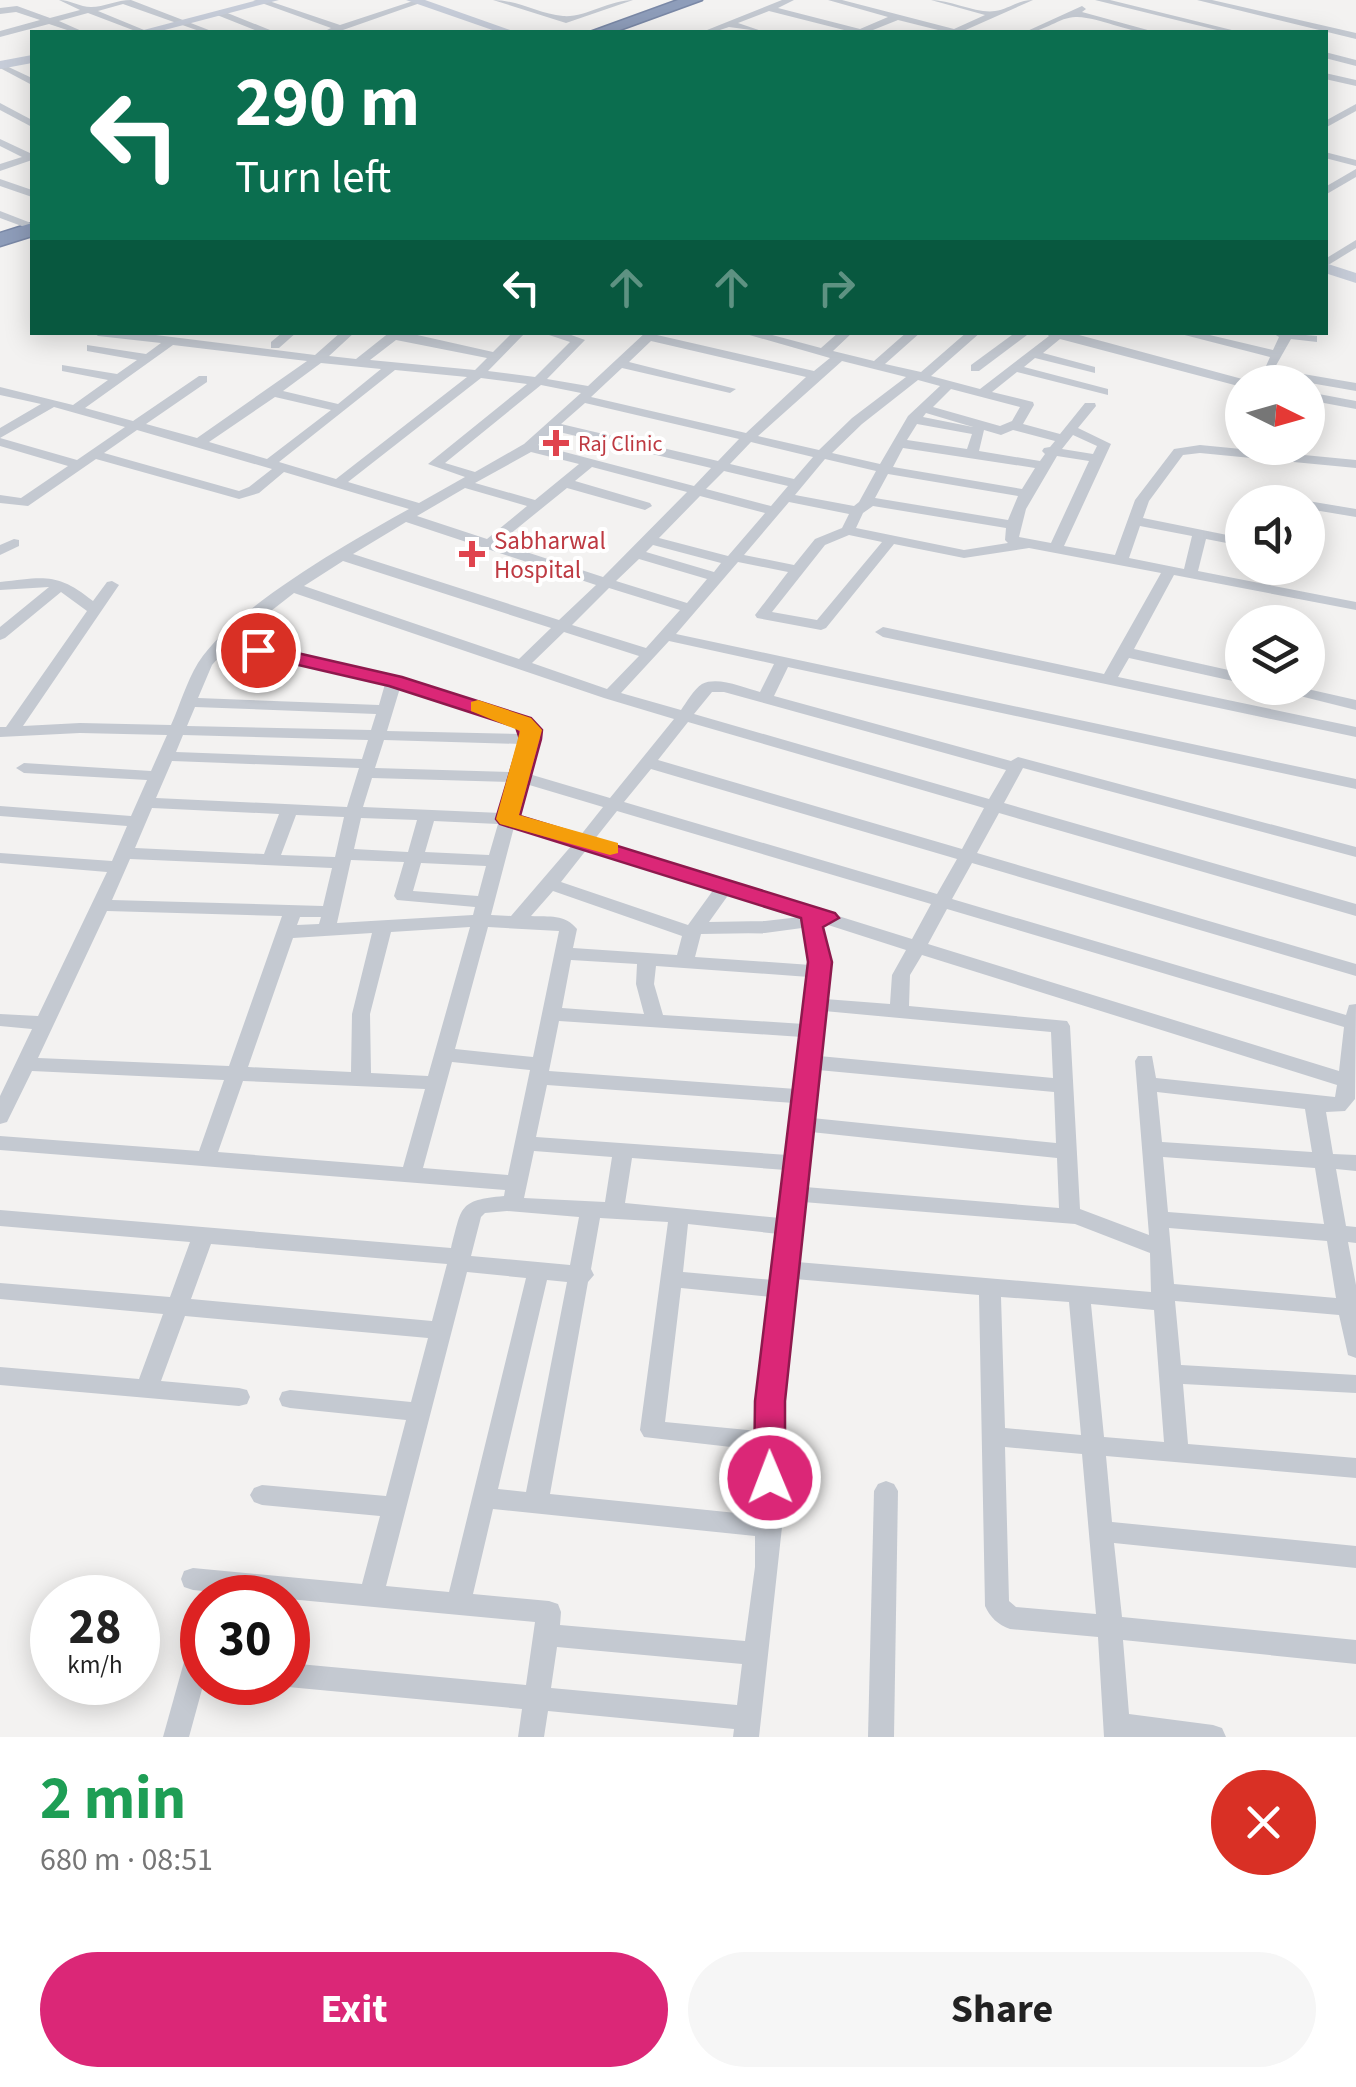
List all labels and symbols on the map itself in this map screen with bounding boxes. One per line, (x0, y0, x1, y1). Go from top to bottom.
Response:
north arrow (1225, 365, 1325, 465)
place label: Raj Clinic (578, 428, 662, 460)
marker: Raj Clinic (543, 430, 569, 456)
place label: Sabharwal Hospital (494, 523, 606, 588)
marker: Sabharwal Hospital (459, 541, 485, 567)
pin (216, 608, 301, 693)
position arrow (718, 1426, 822, 1530)
speed limit sign: 30 (180, 1575, 310, 1705)

